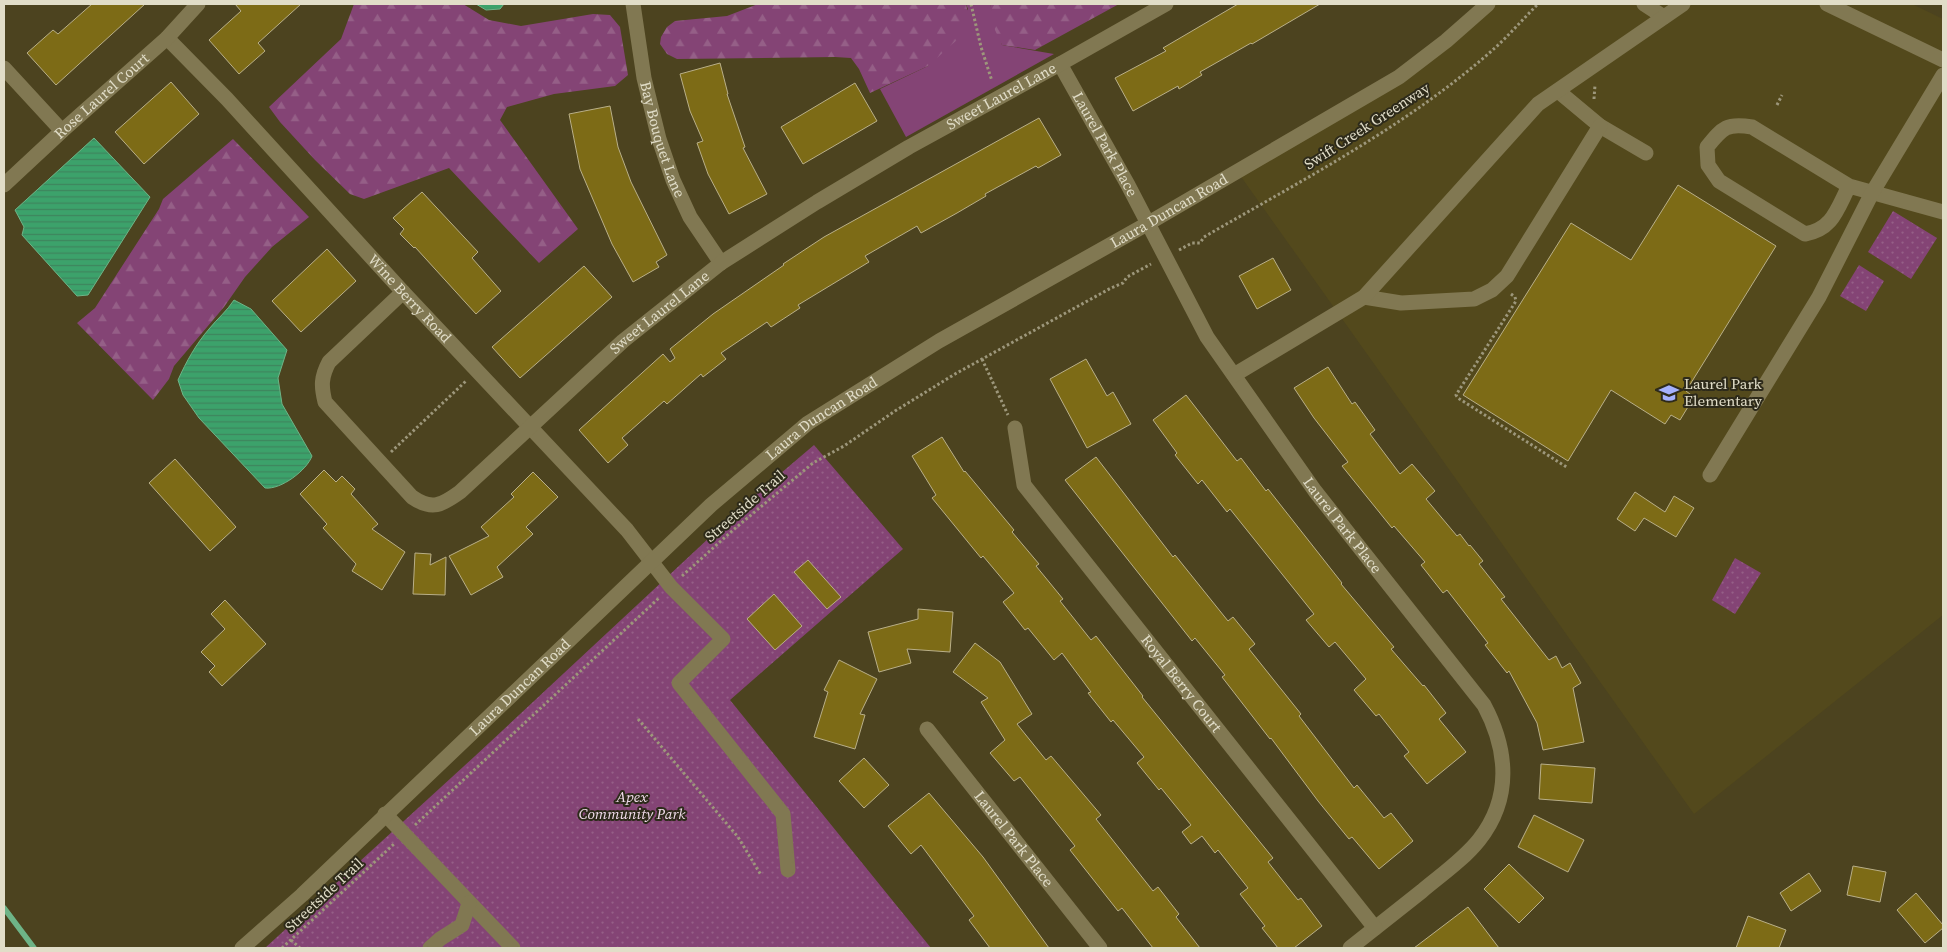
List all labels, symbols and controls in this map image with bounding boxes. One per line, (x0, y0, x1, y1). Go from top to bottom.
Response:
street label: Rose Laurel Court (49, 48, 153, 143)
street label: Sweet Laurel Lane (942, 57, 1060, 135)
street label: Swift Creek Greenway (1300, 77, 1434, 174)
street label: Bay Bouquet Lane (635, 79, 691, 201)
street label: Laurel Park Place (1068, 88, 1143, 200)
street label: Laura Duncan Road (1106, 168, 1232, 253)
street label: Wine Berry Road (363, 249, 457, 347)
street label: Sweet Laurel Lane (605, 265, 714, 358)
street label: Laura Duncan Road (761, 371, 882, 465)
place label: Laurel Park Elementary (1684, 373, 1763, 411)
school or university icon: Laurel Park Elementary (1658, 382, 1680, 404)
street label: Streetside Trail (700, 464, 790, 547)
street label: Laurel Park Place (1298, 473, 1387, 578)
street label: Royal Berry Court (1136, 630, 1227, 737)
street label: Laura Duncan Road (464, 633, 575, 740)
park label: Apex Community Park (579, 786, 686, 824)
street label: Laurel Park Place (970, 786, 1059, 891)
street label: Streetside Trail (280, 852, 368, 937)

